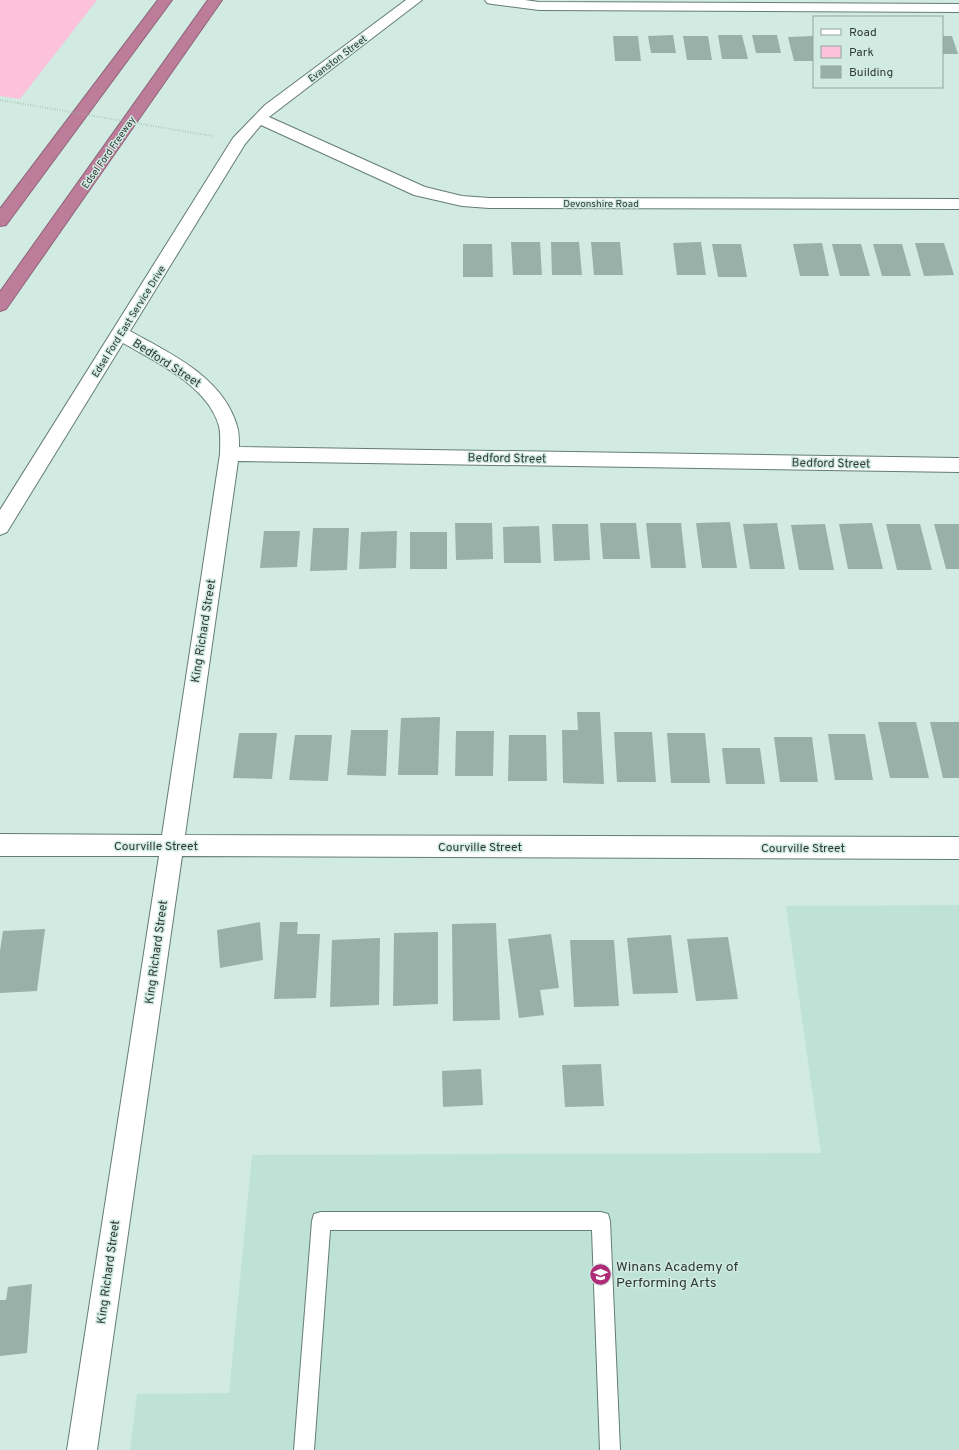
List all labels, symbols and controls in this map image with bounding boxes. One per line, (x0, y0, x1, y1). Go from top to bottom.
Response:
legend (813, 16, 943, 88)
text: Road (849, 25, 877, 41)
street label: Evanston Street (306, 33, 370, 86)
text: Park (849, 45, 874, 61)
text: Building (849, 65, 893, 81)
street label: Edsel Ford Freeway (80, 114, 139, 191)
street label: Devonshire Road (563, 198, 639, 211)
street label: Edsel Ford East Service Drive (89, 263, 169, 380)
street label: Bedford Street (129, 336, 204, 392)
street label: Bedford Street (467, 450, 546, 468)
street label: Bedford Street (791, 455, 870, 473)
street label: King Richard Street (188, 578, 220, 684)
street label: Courville Street (114, 839, 198, 855)
street label: Courville Street (438, 840, 522, 856)
street label: Courville Street (761, 841, 845, 857)
street label: King Richard Street (142, 899, 172, 1005)
street label: King Richard Street (94, 1219, 124, 1325)
place label: Winans Academy of Performing Arts (616, 1259, 739, 1292)
school or university icon: Winans Academy of Performing Arts (587, 1261, 613, 1287)

